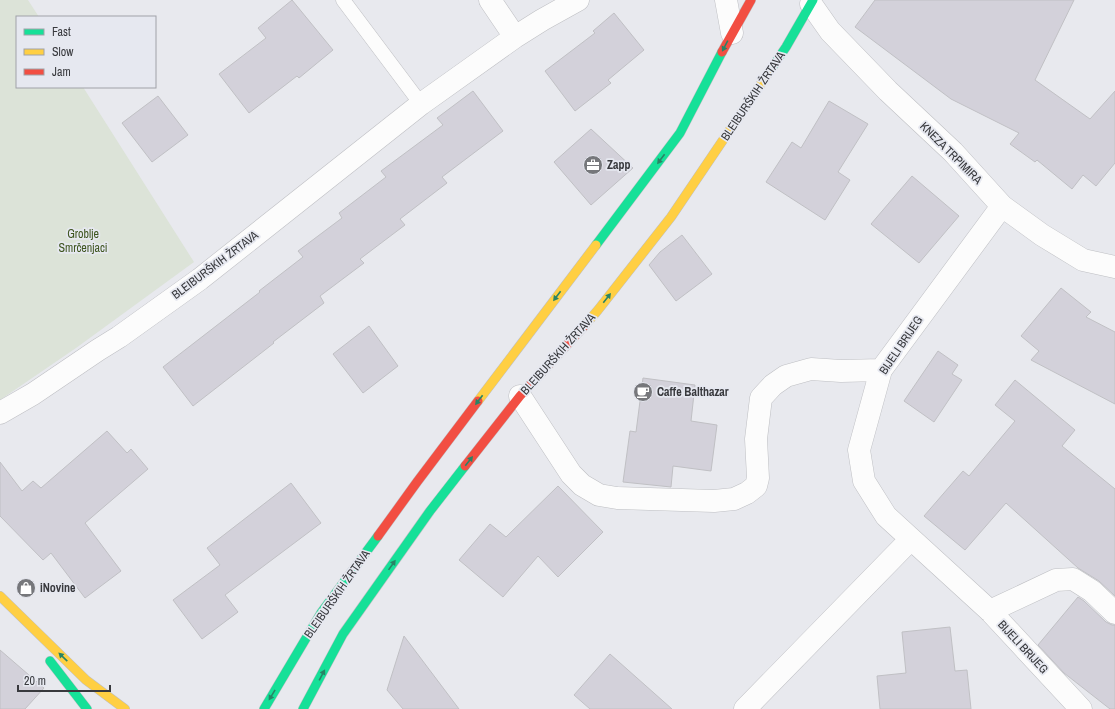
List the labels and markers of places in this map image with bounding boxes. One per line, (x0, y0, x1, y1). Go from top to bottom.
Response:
office icon: Zapp (582, 154, 604, 176)
place label: Zapp (607, 157, 631, 173)
cafe icon: Caffe Balthazar (632, 381, 654, 403)
place label: Caffe Balthazar (657, 384, 729, 400)
shop icon: iNovine (15, 577, 37, 599)
place label: iNovine (40, 580, 76, 596)

